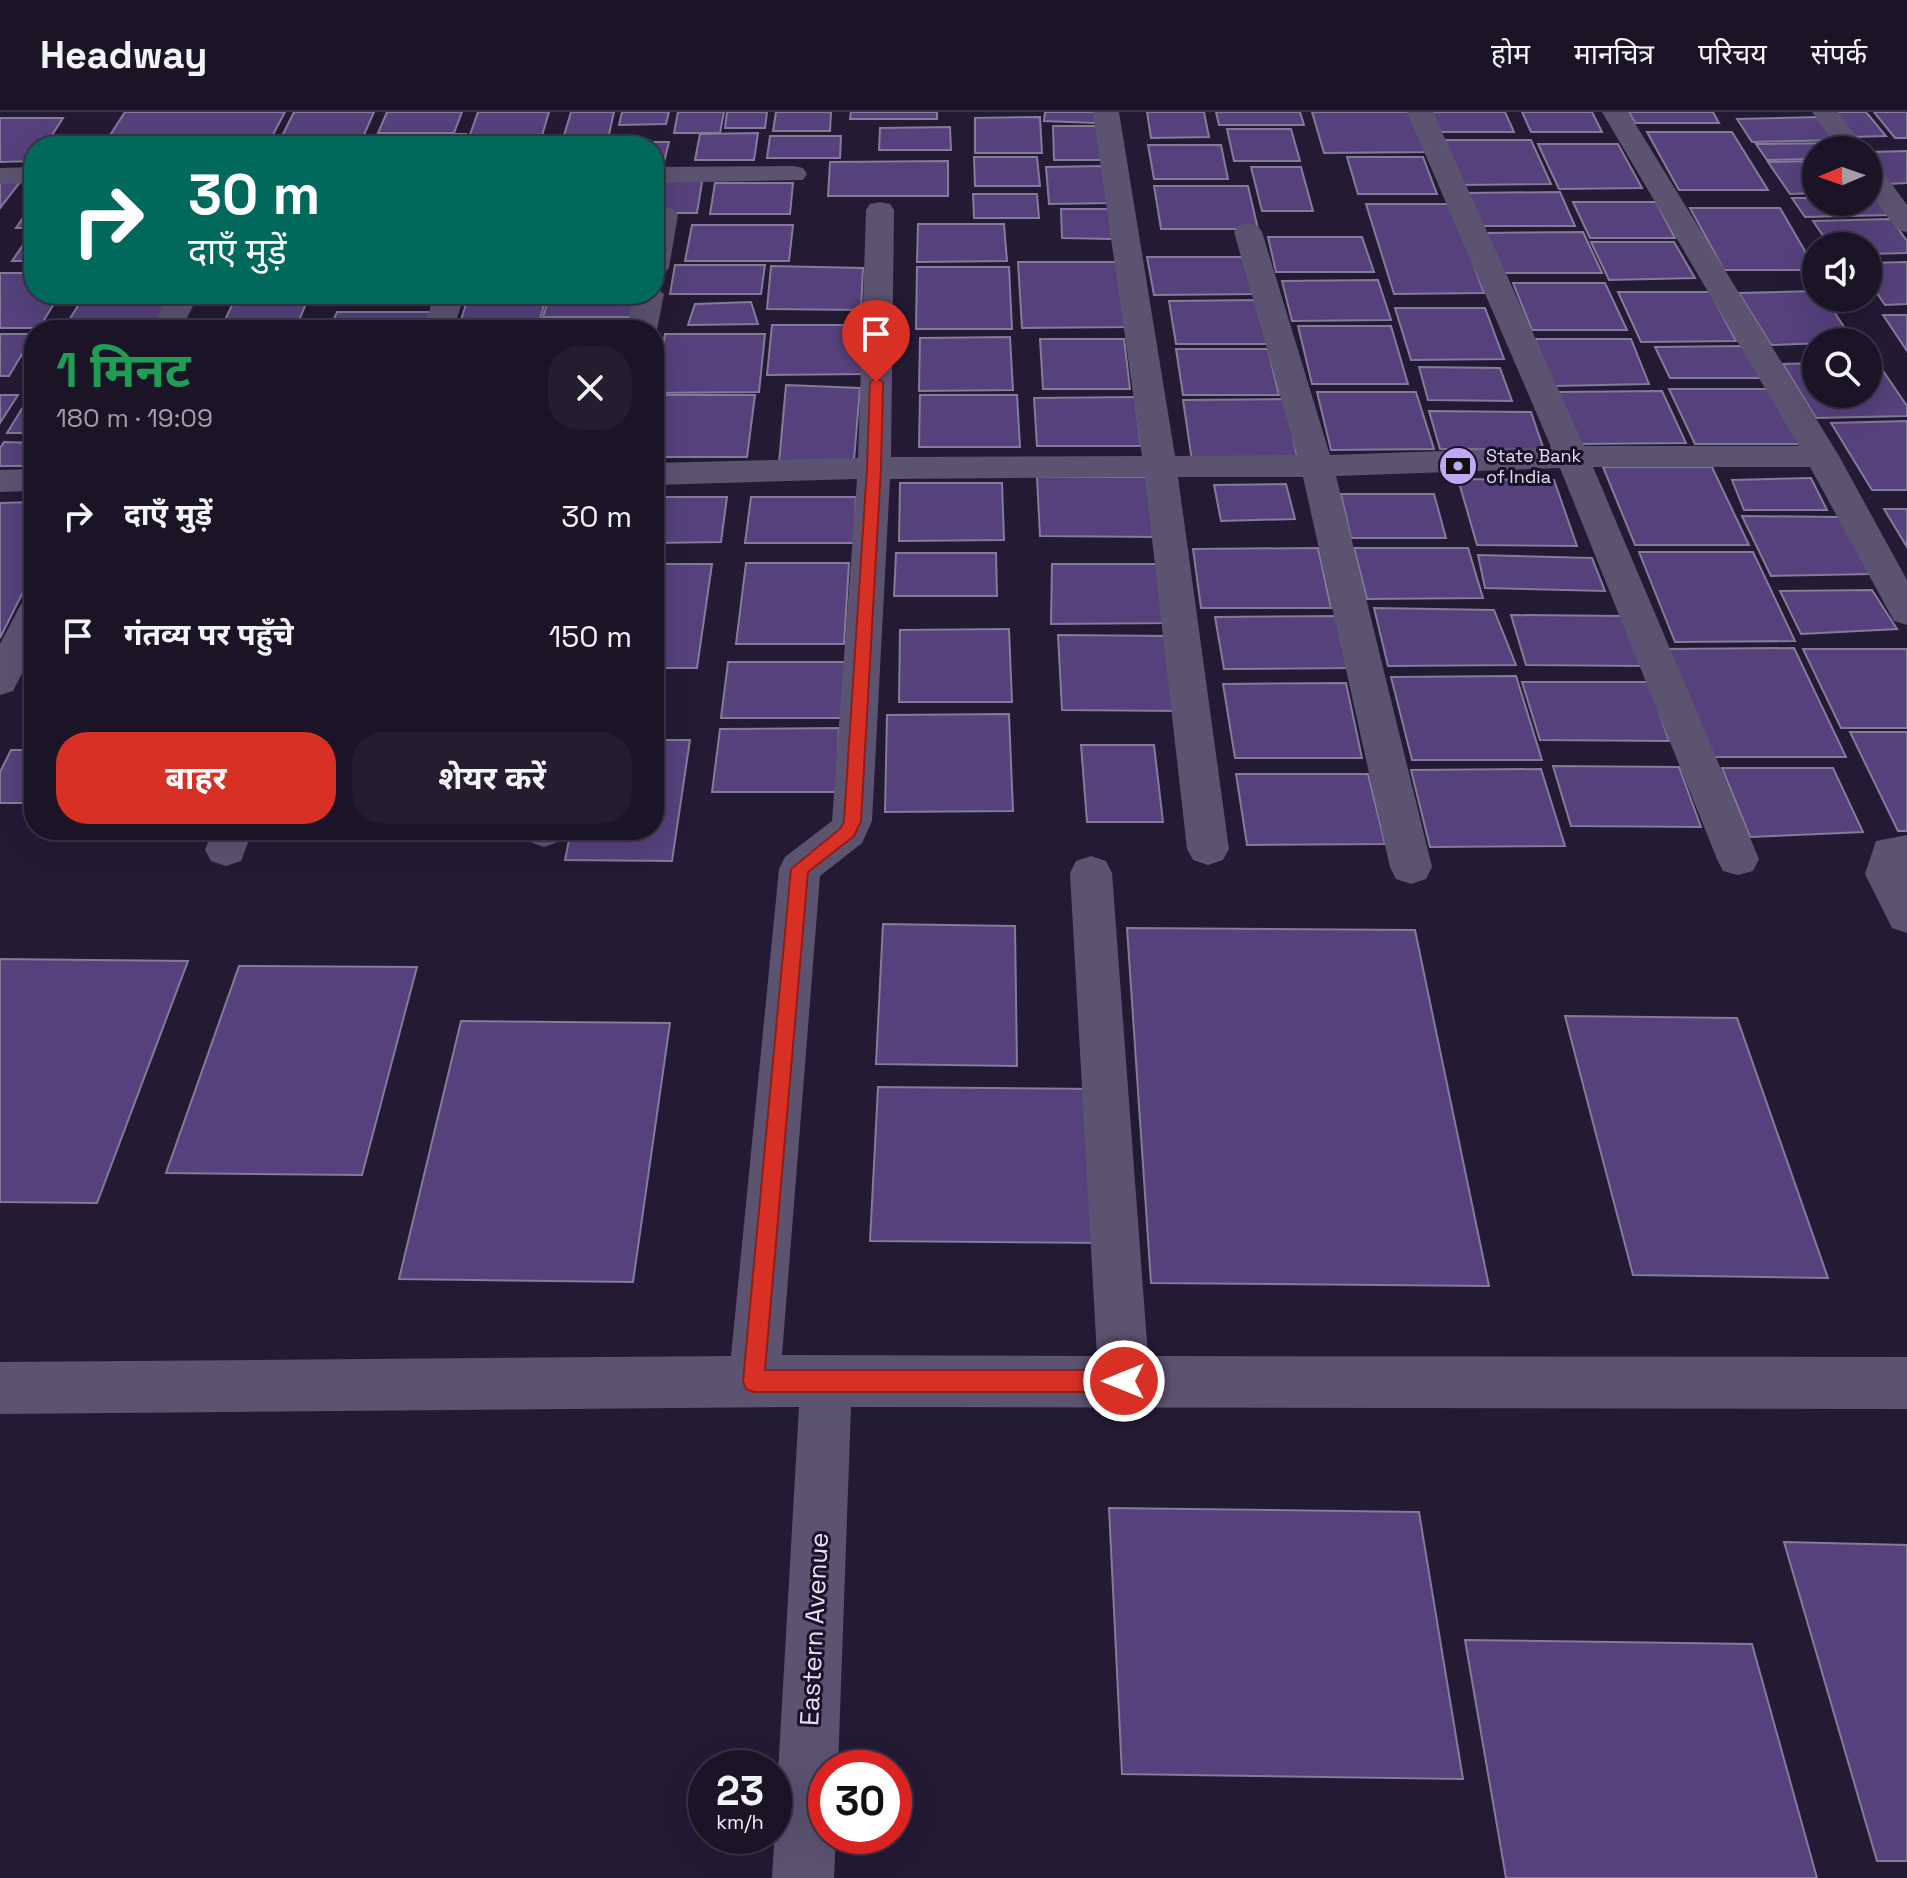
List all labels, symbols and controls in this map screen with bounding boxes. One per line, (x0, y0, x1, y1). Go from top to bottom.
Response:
text: Headway (40, 31, 207, 79)
text: होम (1491, 36, 1530, 72)
text: मानचित्र (1574, 36, 1654, 72)
text: परिचय (1698, 36, 1767, 72)
text: संपर्क (1811, 36, 1867, 72)
north arrow (1802, 136, 1882, 216)
map controls (1802, 136, 1882, 408)
text: 30 m (188, 159, 320, 230)
icon: right (56, 168, 160, 272)
text: दाएँ मुड़ें (188, 229, 286, 275)
button: sound (1802, 232, 1882, 312)
pin (842, 300, 910, 382)
icon: arrive (854, 312, 898, 356)
button: search (1802, 328, 1882, 408)
text: 1 मिनट (56, 340, 191, 401)
button: close (548, 346, 632, 430)
text: 180 m · 19:09 (56, 401, 213, 435)
place label: State Bank of India (1486, 444, 1582, 488)
bank icon: State Bank of India (1437, 445, 1479, 487)
icon: right (56, 494, 100, 538)
text: दाएँ मुड़ें (124, 495, 212, 534)
text: 30 m (561, 497, 632, 536)
icon: arrive (56, 614, 100, 658)
text: गंतव्य पर पहुँचे (124, 615, 293, 654)
text: 150 m (549, 617, 632, 656)
button: बाहर (56, 732, 336, 824)
button: शेयर करें (352, 732, 632, 824)
position arrow (1082, 1339, 1166, 1423)
street label: Eastern Avenue (792, 1531, 836, 1727)
speed limit sign: 30 (808, 1750, 912, 1854)
text: 23 (716, 1766, 764, 1817)
text: km/h (716, 1809, 764, 1835)

